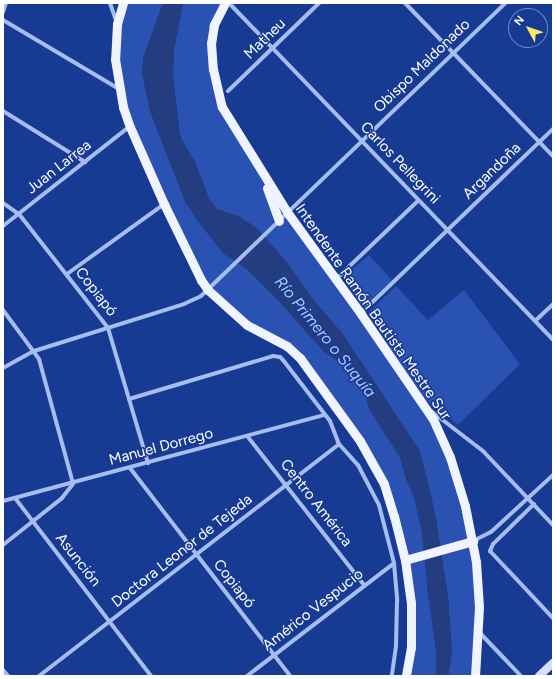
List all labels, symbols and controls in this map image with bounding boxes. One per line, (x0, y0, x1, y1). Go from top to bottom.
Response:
north arrow (508, 8, 548, 48)
text: N (511, 13, 527, 28)
street label: Matheu (240, 15, 290, 63)
street label: Obispo Maldonado (370, 15, 474, 117)
street label: Carlos Pellegrini (356, 118, 444, 208)
street label: Juan Larrea (23, 136, 95, 198)
street label: Argandoña (459, 139, 525, 203)
street label: Intendente Ramón Bautista Mestre Sur (291, 201, 455, 423)
street label: Copiapó (71, 264, 121, 320)
water label: Río Primero o Suquía (270, 273, 380, 401)
street label: Manuel Dorrego (107, 424, 215, 470)
street label: Centro América (276, 456, 356, 550)
street label: Doctora Leonor de Tejeda (108, 491, 256, 611)
street label: Asunción (52, 530, 104, 590)
street label: Copiapó (209, 556, 259, 612)
street label: Américo Vespucio (259, 565, 367, 655)

